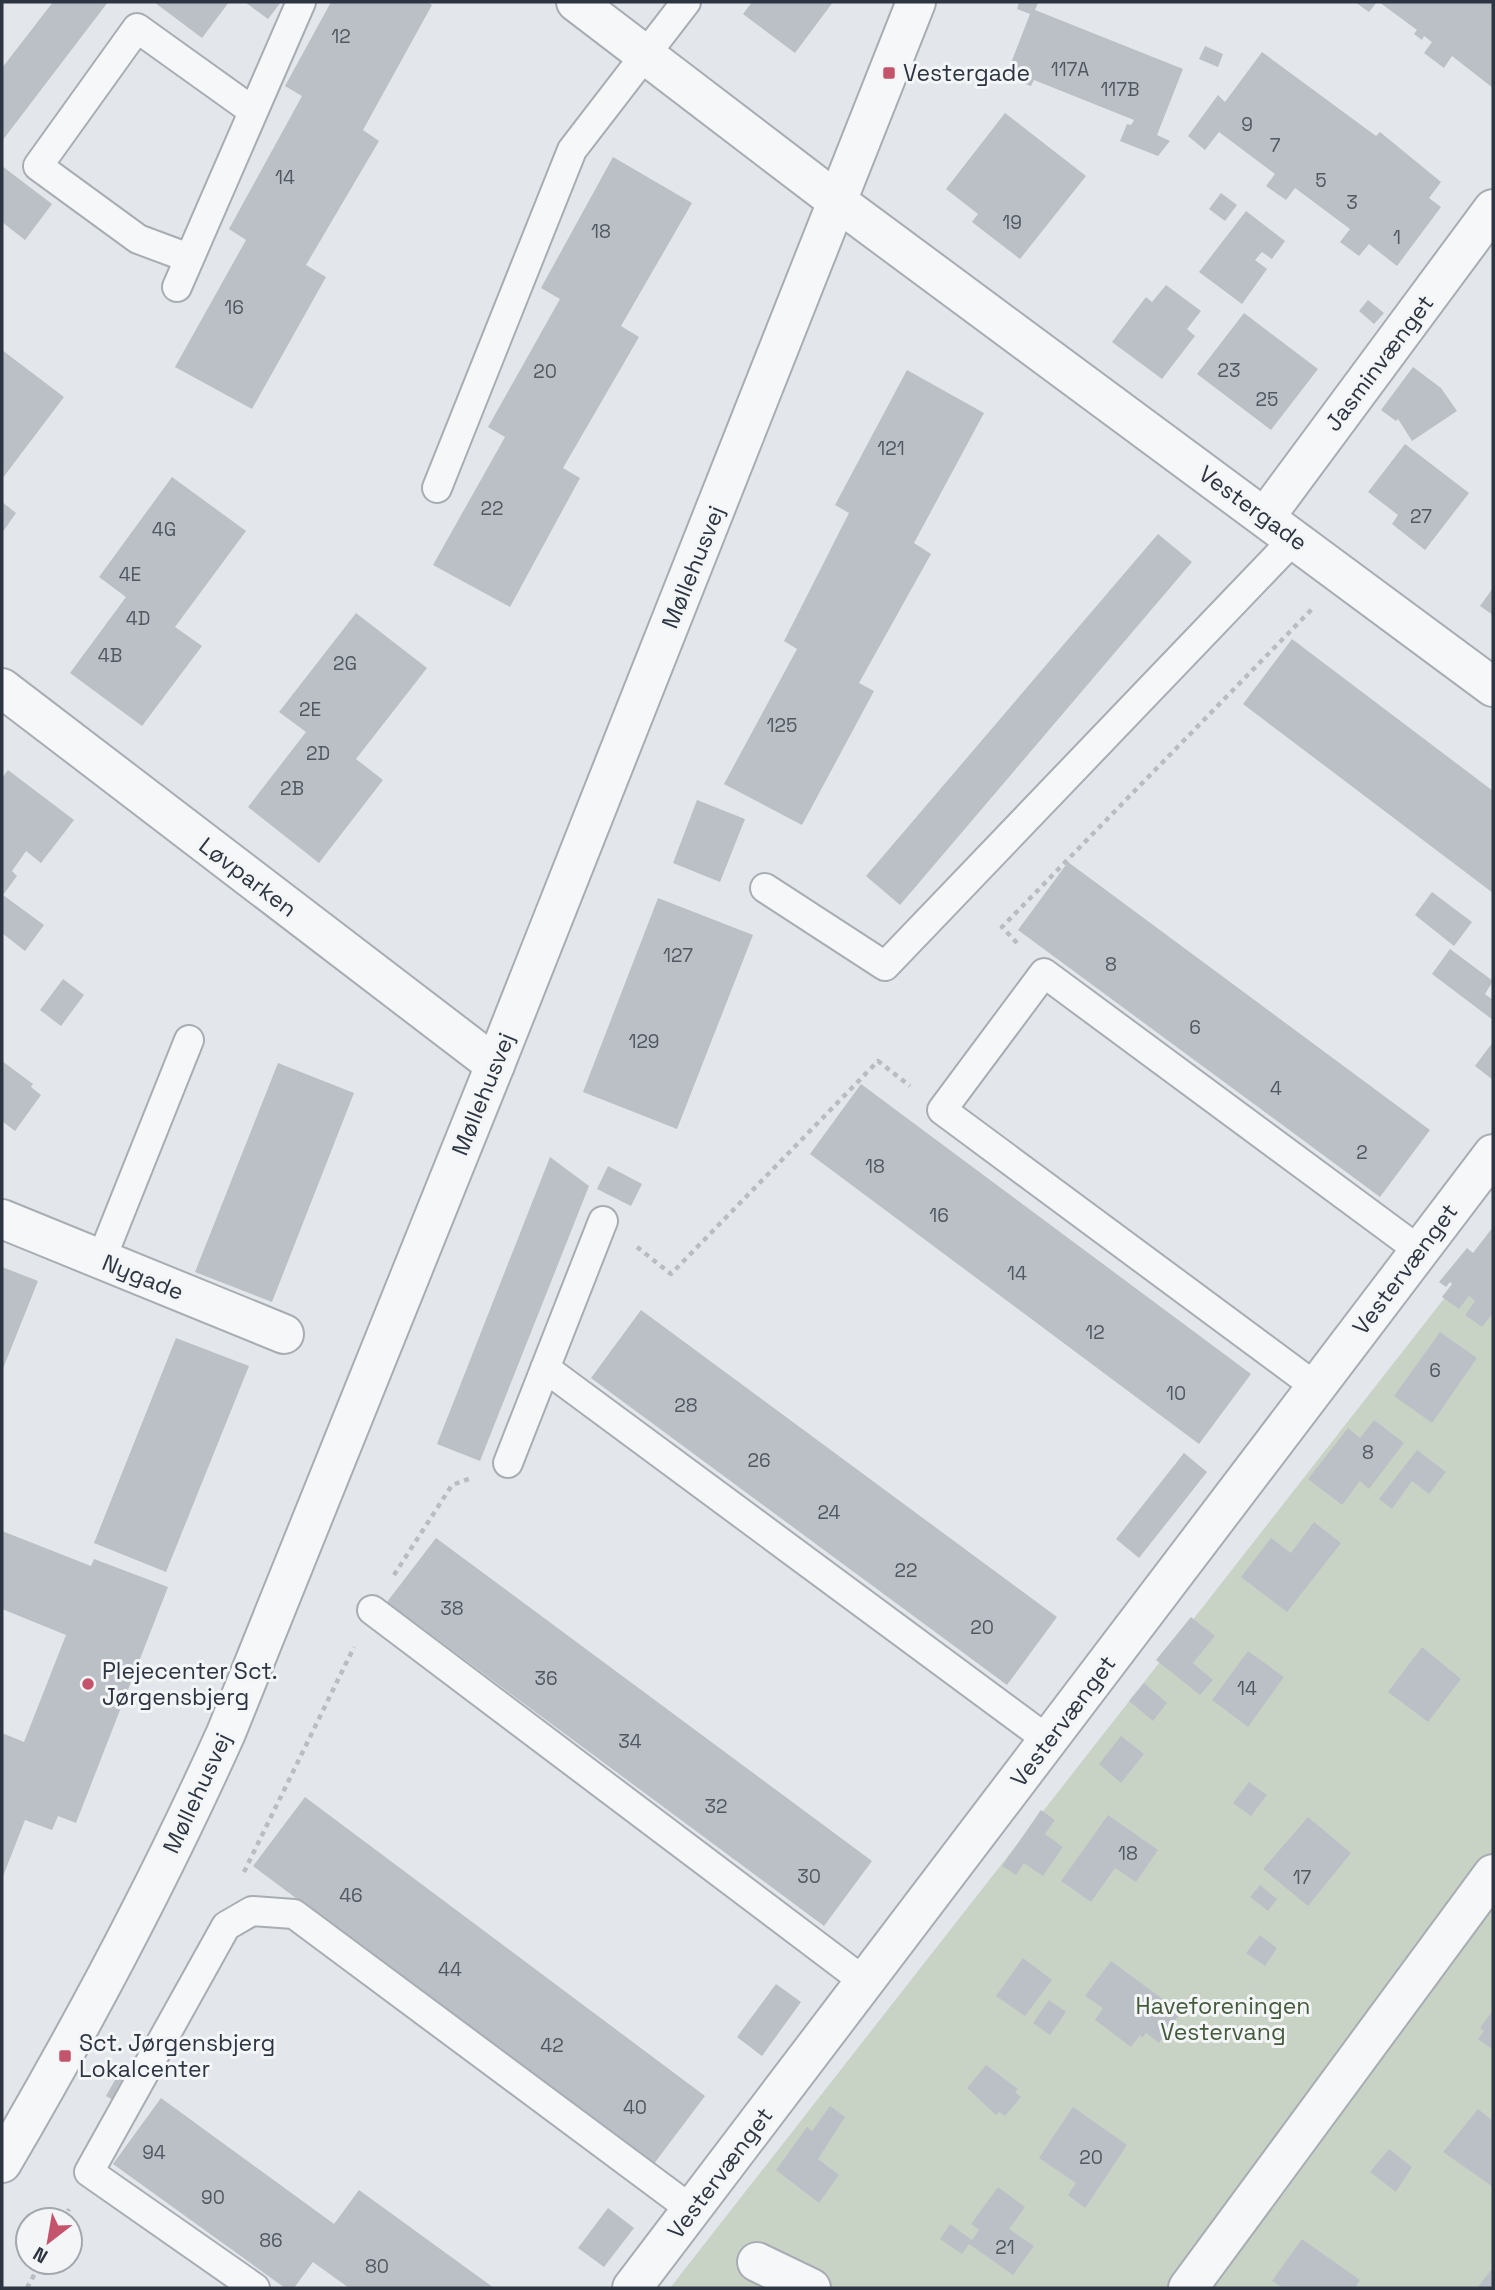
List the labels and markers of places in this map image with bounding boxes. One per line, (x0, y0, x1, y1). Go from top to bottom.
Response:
place label: Vestergade (903, 58, 1030, 88)
marker: Vestergade (881, 65, 897, 81)
place label: Plejecenter Sct. Jørgensbjerg (102, 1656, 278, 1712)
marker: Plejecenter Sct. Jørgensbjerg (80, 1676, 96, 1692)
place label: Sct. Jørgensbjerg Lokalcenter (79, 2028, 275, 2084)
marker: Sct. Jørgensbjerg Lokalcenter (57, 2048, 73, 2064)

